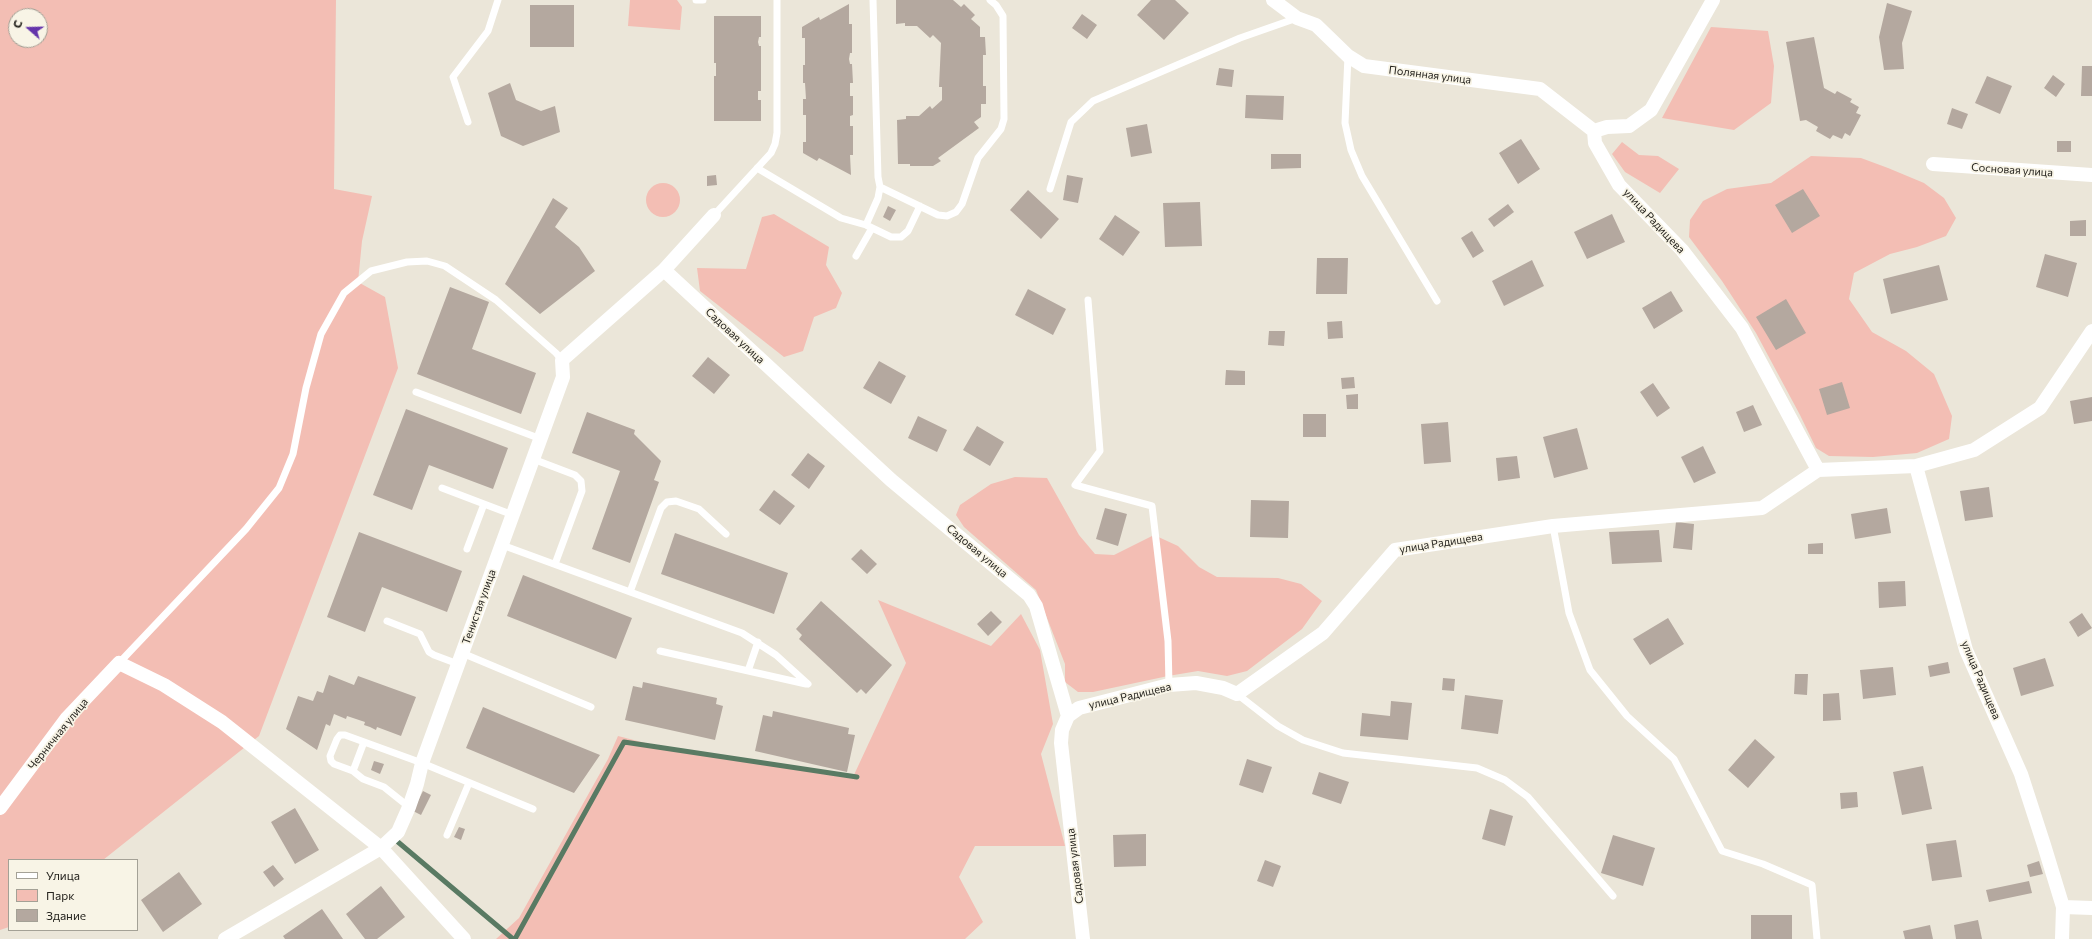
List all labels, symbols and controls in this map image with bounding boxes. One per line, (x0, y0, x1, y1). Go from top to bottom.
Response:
north arrow (8, 8, 48, 48)
text: С (10, 18, 25, 30)
street label: Полянная улица (1388, 63, 1472, 87)
street label: Сосновая улица (1971, 161, 2053, 179)
street label: улица Радищева (1620, 186, 1688, 256)
street label: Садовая улица (703, 305, 767, 367)
street label: Садовая улица (944, 522, 1010, 580)
street label: улица Радищева (1398, 530, 1484, 556)
street label: Тенистая улица (459, 568, 499, 646)
street label: улица Радищева (1958, 639, 2004, 721)
street label: улица Радищева (1087, 680, 1173, 712)
street label: Черничная улица (25, 696, 91, 772)
street label: Садовая улица (1064, 828, 1086, 904)
legend (8, 859, 138, 931)
text: Улица (46, 868, 80, 882)
text: Парк (46, 888, 75, 902)
text: Здание (46, 908, 86, 922)

